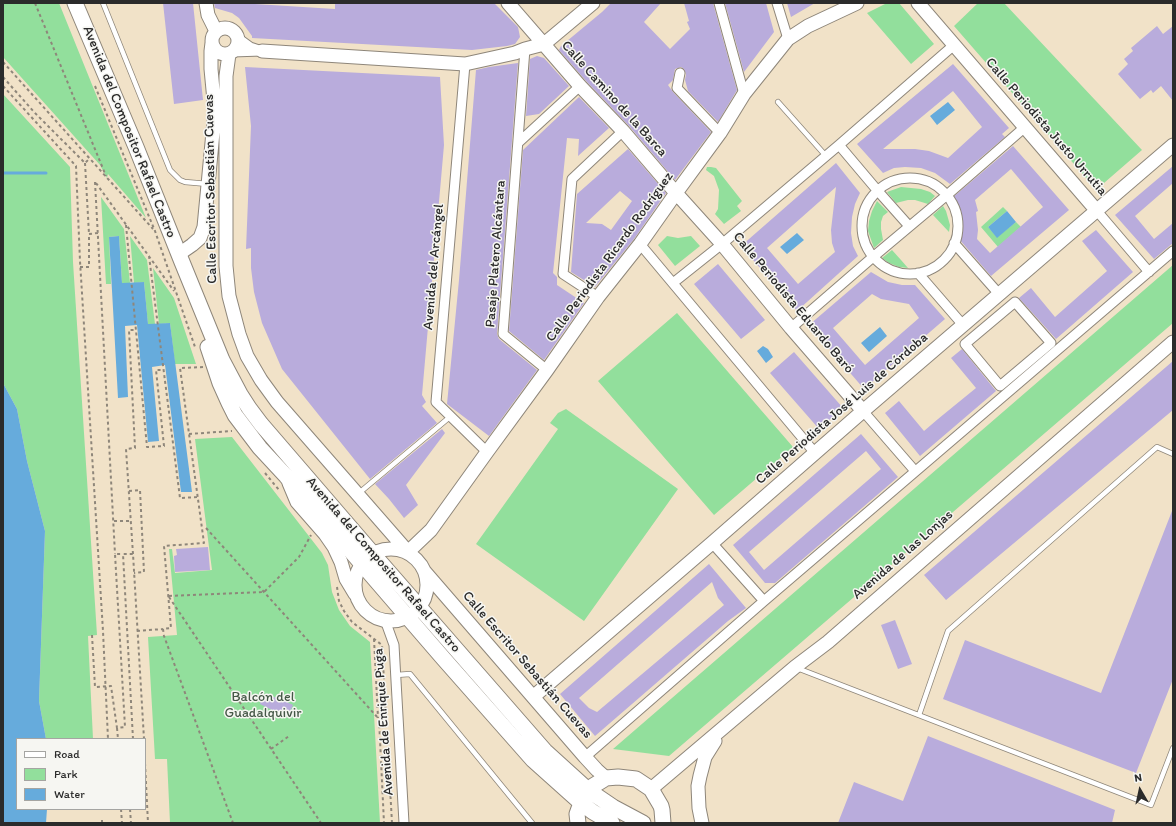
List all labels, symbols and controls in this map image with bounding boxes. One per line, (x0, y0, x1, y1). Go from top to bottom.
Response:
street label: Avenida del Compositor Rafael Castro (79, 24, 179, 240)
street label: Calle Camino de la Barca (557, 37, 671, 161)
street label: Calle Periodista Justo Urrutia (981, 55, 1111, 199)
street label: Calle Escritor Sebastián Cuevas (201, 94, 221, 284)
street label: Calle Periodista Ricardo Rodríguez (543, 169, 677, 345)
street label: Pasaje Platero Alcántara (482, 180, 510, 328)
street label: Avenida del Arcángel (420, 203, 448, 331)
street label: Calle Periodista Eduardo Baró (729, 229, 857, 377)
street label: Calle Periodista José Luis de Córdoba (752, 330, 932, 488)
street label: Avenida del Compositor Rafael Castro (302, 474, 464, 656)
street label: Avenida de las Lonjas (849, 507, 957, 603)
street label: Calle Escritor Sebastián Cuevas (458, 588, 596, 742)
street label: Avenida de Enrique Puga (370, 648, 398, 796)
park label: Balcón del Guadalquivir (224, 689, 302, 722)
legend (16, 738, 146, 810)
text: Road (54, 747, 80, 761)
text: Park (54, 767, 78, 781)
north arrow (1120, 770, 1160, 810)
text: N (1133, 771, 1143, 785)
text: Water (54, 787, 85, 801)

